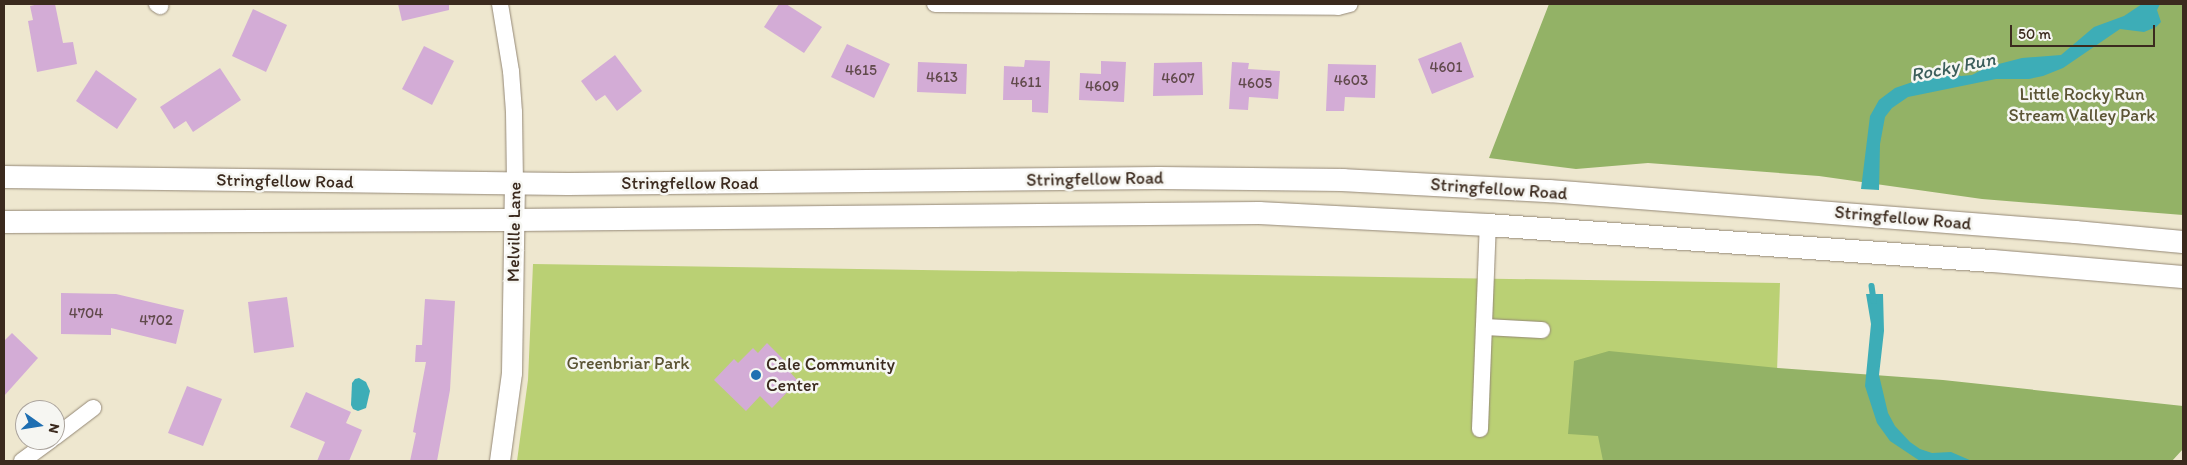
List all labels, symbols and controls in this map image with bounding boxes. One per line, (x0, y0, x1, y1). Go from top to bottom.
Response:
scale bar (2012, 15, 2157, 47)
text: 50 m (2018, 25, 2051, 43)
water label: Rocky Run (1909, 48, 1997, 86)
house number: 4601 (1429, 59, 1463, 77)
house number: 4615 (845, 62, 877, 80)
house number: 4613 (926, 69, 958, 87)
house number: 4607 (1161, 70, 1195, 88)
house number: 4603 (1334, 72, 1368, 90)
house number: 4611 (1011, 74, 1041, 92)
house number: 4605 (1238, 75, 1272, 93)
house number: 4609 (1085, 78, 1119, 96)
park label: Little Rocky Run Stream Valley Park (2009, 84, 2155, 126)
street label: Stringfellow Road (1026, 167, 1164, 191)
street label: Stringfellow Road (216, 169, 354, 193)
street label: Stringfellow Road (621, 172, 759, 194)
street label: Stringfellow Road (1430, 173, 1568, 205)
street label: Melville Lane (502, 181, 526, 283)
street label: Stringfellow Road (1834, 201, 1972, 235)
house number: 4704 (69, 305, 103, 323)
house number: 4702 (139, 312, 173, 330)
park label: Greenbriar Park (566, 352, 690, 374)
place label: Cale Community Center (766, 354, 895, 396)
marker: Cale Community Center (750, 369, 762, 381)
north arrow (15, 400, 65, 450)
text: N (45, 422, 63, 435)

